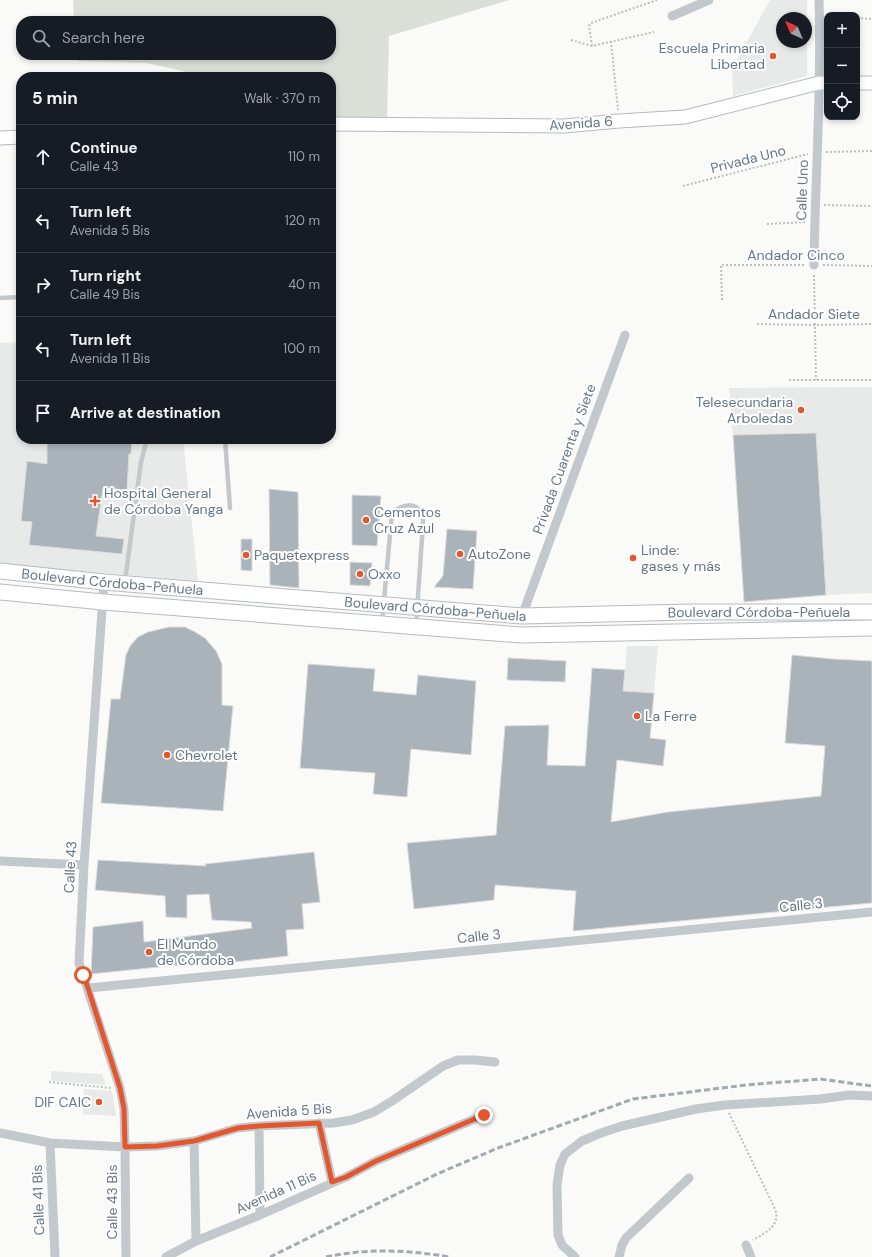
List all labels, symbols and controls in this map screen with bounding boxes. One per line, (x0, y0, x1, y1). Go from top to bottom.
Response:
north arrow (776, 12, 812, 48)
map controls (824, 12, 860, 120)
button: + (824, 12, 860, 48)
search box (16, 16, 336, 60)
icon: search (30, 27, 52, 49)
text: Search here (62, 28, 145, 48)
place label: Escuela Primaria Libertad (659, 39, 765, 73)
button: − (824, 48, 860, 84)
marker: Escuela Primaria Libertad (768, 51, 778, 61)
button: locate (824, 84, 860, 120)
text: 5 min (32, 87, 78, 109)
text: Walk · 370 m (244, 90, 320, 107)
street label: Avenida 6 (549, 112, 613, 134)
text: Continue (70, 138, 138, 158)
street label: Privada Uno (708, 141, 788, 177)
icon: ahead (32, 146, 54, 168)
text: 110 m (288, 148, 320, 165)
text: Calle 43 (70, 158, 119, 175)
street label: Calle Uno (792, 159, 812, 221)
text: Turn left (70, 202, 131, 222)
icon: left (32, 210, 54, 232)
text: 120 m (285, 212, 320, 229)
text: Avenida 5 Bis (70, 222, 150, 239)
street label: Andador Cinco (747, 246, 845, 264)
text: Turn right (70, 266, 141, 286)
icon: right (32, 274, 54, 296)
text: 40 m (288, 276, 320, 293)
text: Calle 49 Bis (70, 286, 140, 303)
street label: Andador Siete (768, 305, 860, 323)
text: Turn left (70, 330, 131, 350)
icon: left (32, 338, 54, 360)
text: 100 m (283, 340, 320, 357)
text: Avenida 11 Bis (70, 350, 150, 367)
street label: Privada Cuarenta y Siete (528, 381, 600, 537)
place label: Telesecundaria Arboledas (696, 393, 793, 427)
icon: arrive (32, 402, 54, 424)
text: Arrive at destination (70, 403, 221, 423)
marker: Telesecundaria Arboledas (796, 405, 806, 415)
place label: Hospital General de Córdoba Yanga (104, 484, 223, 518)
marker: Hospital General de Córdoba Yanga (89, 495, 101, 507)
place label: Cementos Cruz Azul (374, 503, 441, 537)
marker: Cementos Cruz Azul (361, 515, 371, 525)
place label: Linde: gases y más (641, 541, 721, 575)
place label: AutoZone (468, 545, 531, 563)
place label: Paquetexpress (254, 546, 349, 564)
marker: AutoZone (455, 549, 465, 559)
marker: Paquetexpress (241, 550, 251, 560)
marker: Linde: gases y más (628, 553, 638, 563)
street label: Boulevard Córdoba-Peñuela (21, 564, 204, 599)
place label: Oxxo (368, 565, 401, 583)
marker: Oxxo (355, 569, 365, 579)
street label: Boulevard Córdoba-Peñuela (344, 593, 527, 625)
street label: Boulevard Córdoba-Peñuela (668, 603, 850, 622)
place label: La Ferre (645, 707, 697, 725)
marker: La Ferre (632, 711, 642, 721)
place label: Chevrolet (175, 746, 238, 764)
marker: Chevrolet (162, 750, 172, 760)
street label: Calle 43 (60, 840, 80, 894)
street label: Calle 3 (778, 894, 824, 916)
street label: Calle 3 (456, 925, 502, 947)
place label: El Mundo de Córdoba (157, 935, 234, 969)
marker: El Mundo de Córdoba (144, 947, 154, 957)
route start (74, 966, 92, 984)
place label: DIF CAIC (34, 1093, 91, 1111)
marker: DIF CAIC (94, 1097, 104, 1107)
street label: Avenida 5 Bis (245, 1099, 333, 1123)
route end (475, 1106, 493, 1124)
street label: Calle 41 Bis (28, 1164, 48, 1236)
street label: Calle 43 Bis (103, 1165, 121, 1239)
street label: Avenida 11 Bis (233, 1166, 319, 1218)

